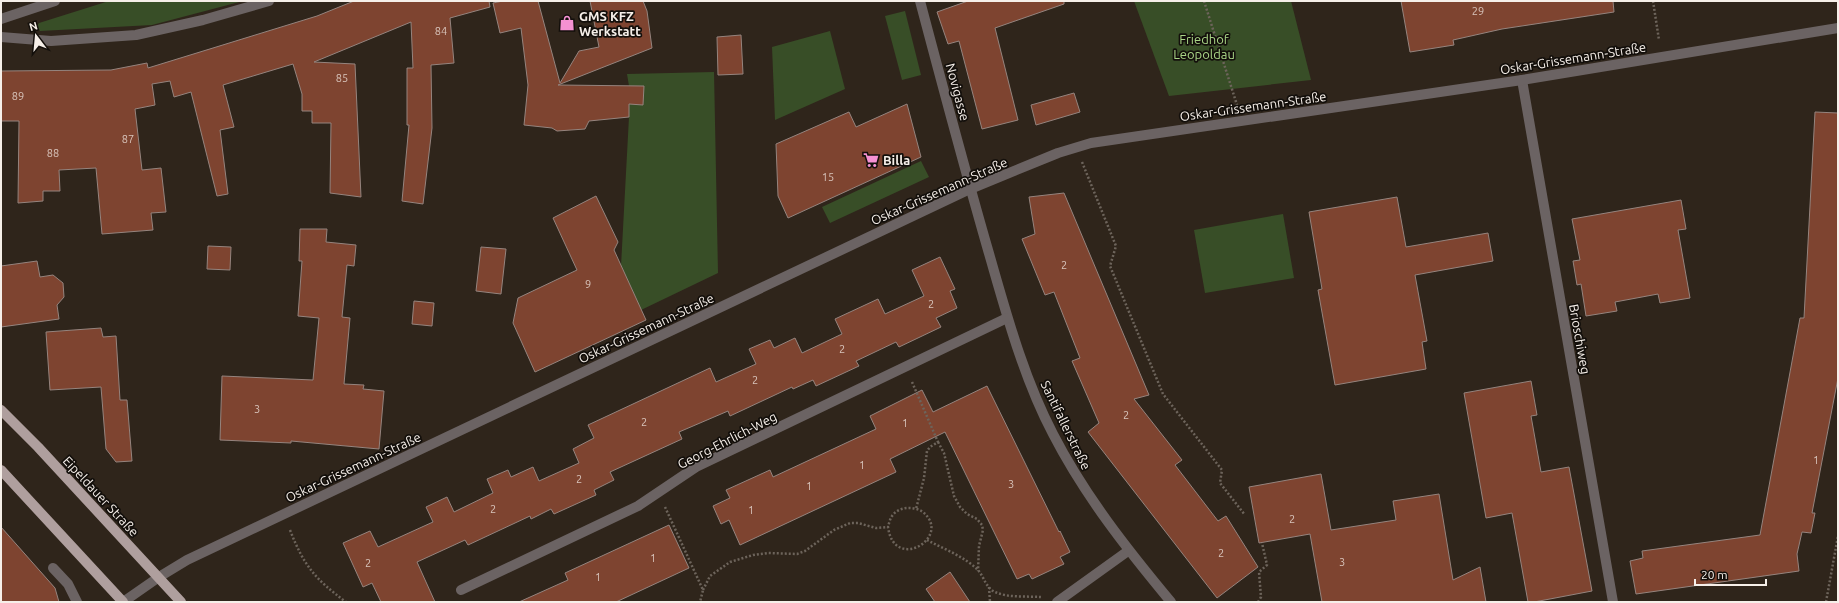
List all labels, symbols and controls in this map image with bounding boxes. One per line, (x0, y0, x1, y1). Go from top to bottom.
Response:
house number: 29 (1472, 5, 1484, 17)
place label: GMS KFZ Werkstatt (579, 9, 641, 38)
shop icon: GMS KFZ Werkstatt (558, 14, 576, 32)
north arrow (16, 16, 56, 56)
text: N (28, 19, 39, 33)
house number: 84 (435, 25, 447, 37)
park label: Friedhof Leopoldau (1173, 32, 1235, 61)
street label: Oskar-Grissemann-Straße (1499, 40, 1647, 76)
street label: Novigasse (944, 62, 972, 122)
house number: 85 (336, 72, 348, 84)
street label: Oskar-Grissemann-Straße (1179, 89, 1327, 123)
house number: 89 (12, 90, 24, 102)
house number: 87 (122, 133, 134, 145)
house number: 88 (47, 147, 59, 159)
supermarket icon: Billa (862, 151, 880, 169)
place label: Billa (883, 153, 910, 167)
street label: Oskar-Grissemann-Straße (869, 155, 1009, 227)
house number: 15 (822, 171, 834, 183)
house number: 2 (1061, 259, 1067, 271)
house number: 9 (585, 278, 591, 290)
street label: Oskar-Grissemann-Straße (576, 290, 716, 366)
house number: 2 (928, 298, 934, 310)
street label: Brioschiweg (1567, 303, 1593, 375)
house number: 2 (839, 343, 845, 355)
house number: 2 (752, 374, 758, 386)
street label: Santifallerstraße (1038, 378, 1094, 472)
house number: 3 (254, 403, 260, 415)
street label: Georg-Ehrlich-Weg (675, 409, 779, 471)
house number: 2 (1123, 409, 1129, 421)
house number: 2 (641, 416, 647, 428)
house number: 1 (902, 417, 908, 429)
street label: Oskar-Grissemann-Straße (283, 429, 423, 505)
street label: Eipeldauer Straße (60, 453, 142, 539)
house number: 1 (1813, 454, 1819, 466)
house number: 1 (859, 459, 865, 471)
house number: 2 (576, 473, 582, 485)
house number: 3 (1008, 478, 1014, 490)
house number: 1 (806, 480, 812, 492)
house number: 2 (490, 503, 496, 515)
house number: 1 (748, 504, 754, 516)
house number: 2 (1289, 513, 1295, 525)
house number: 2 (1218, 547, 1224, 559)
house number: 1 (650, 552, 656, 564)
house number: 3 (1339, 556, 1345, 568)
house number: 2 (365, 557, 371, 569)
scale bar (1695, 561, 1766, 587)
text: 20 m (1701, 568, 1728, 581)
house number: 1 (595, 571, 601, 583)

